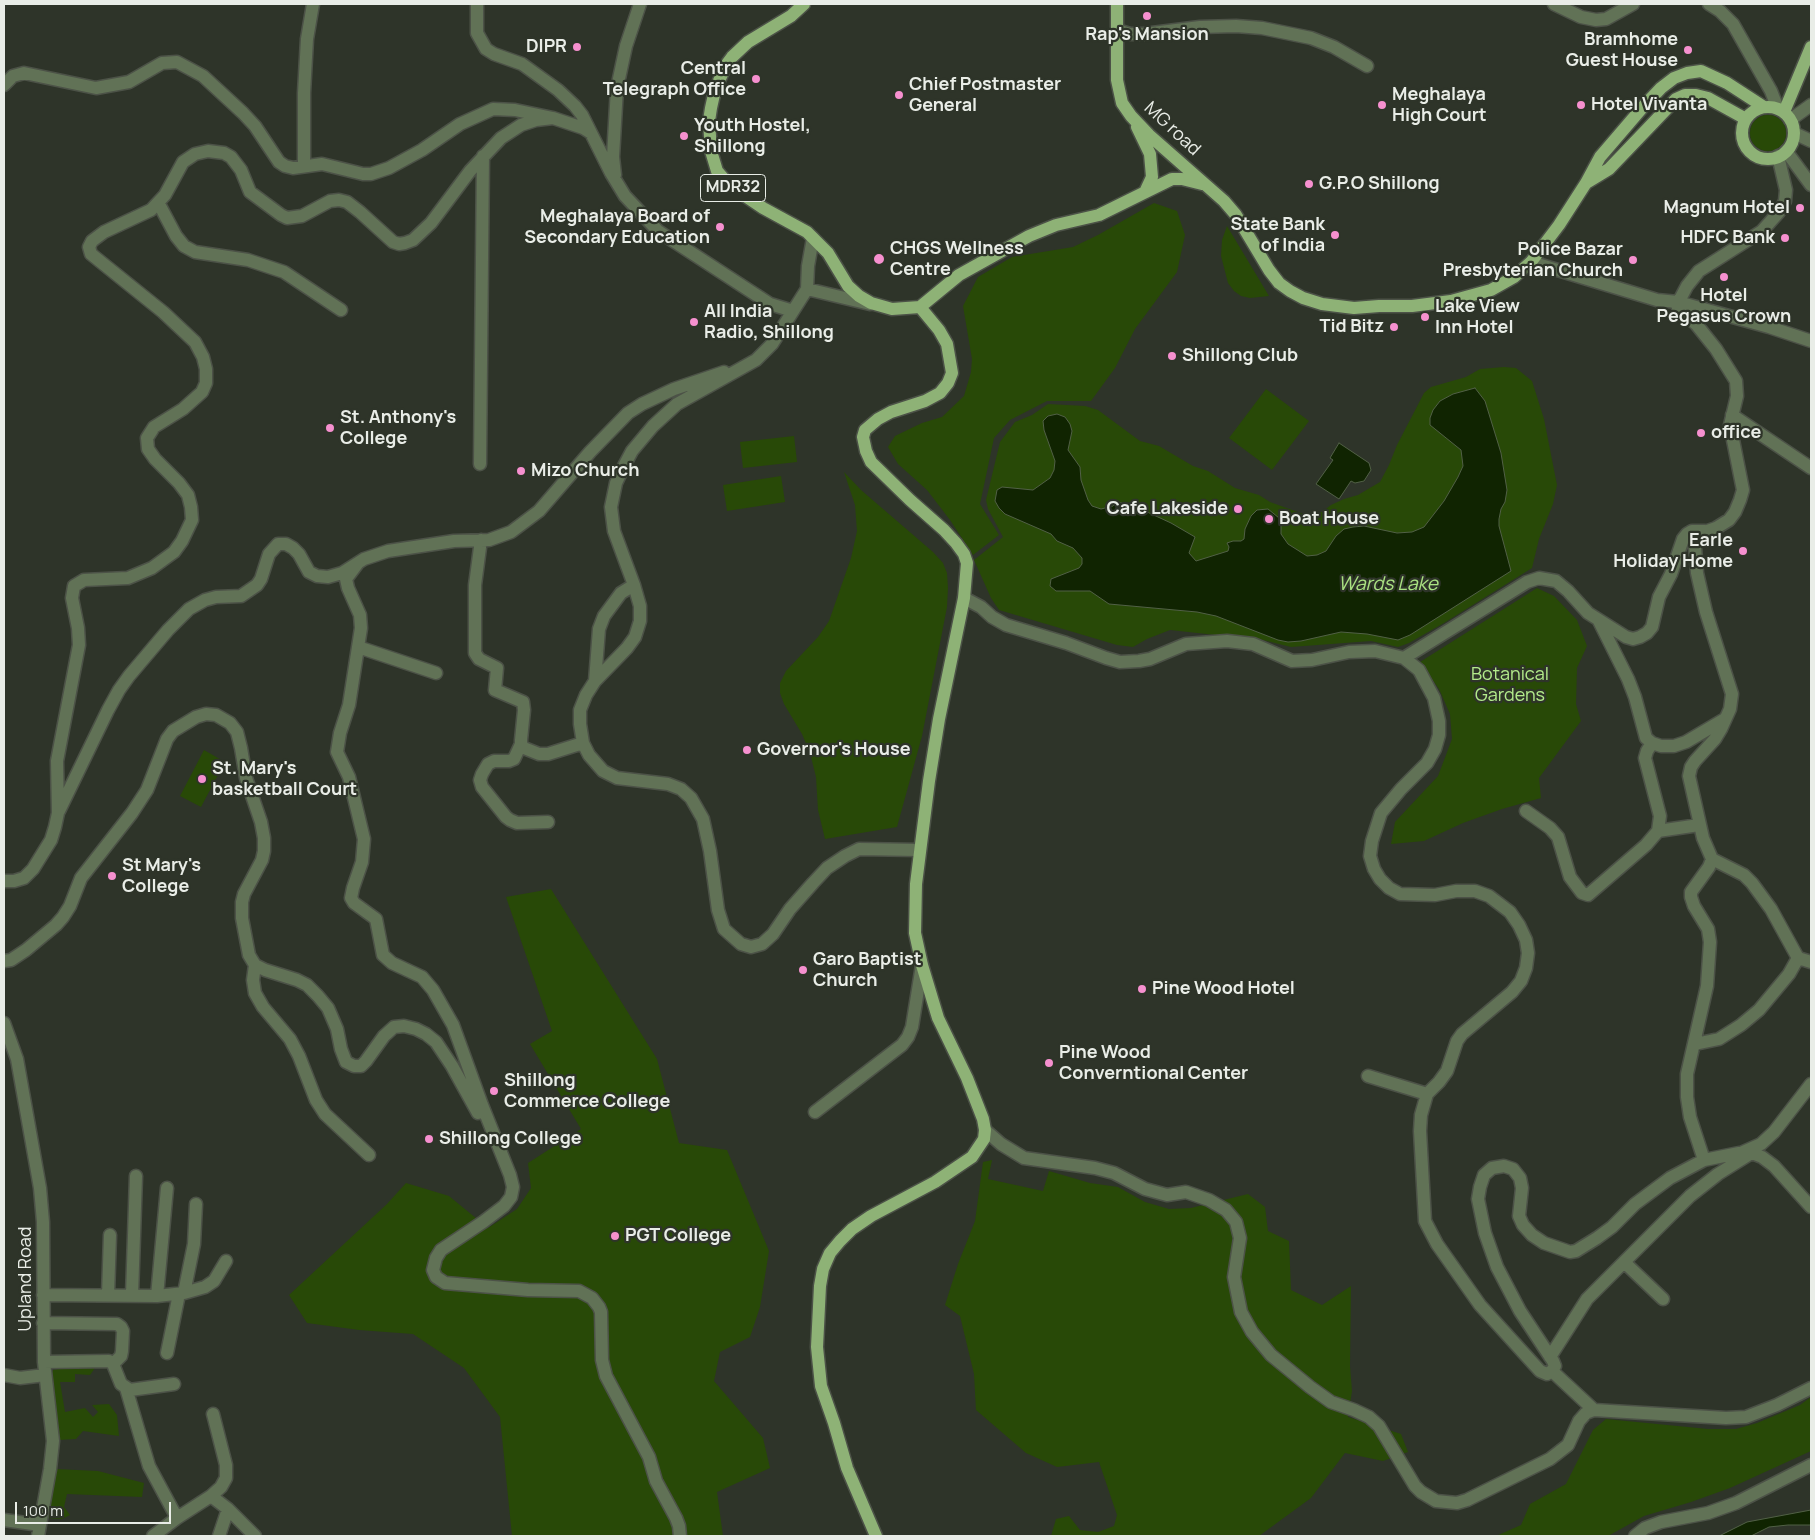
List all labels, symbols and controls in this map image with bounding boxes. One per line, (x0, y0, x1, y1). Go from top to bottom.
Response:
marker: Rap's Mansion (1141, 10, 1153, 22)
place label: Rap's Mansion (1085, 24, 1209, 46)
place label: Bramhome Guest House (1566, 29, 1678, 72)
place label: DIPR (526, 36, 567, 58)
marker: DIPR (571, 41, 583, 53)
marker: Bramhome Guest House (1682, 44, 1694, 56)
place label: Central Telegraph Office (603, 58, 746, 100)
marker: Central Telegraph Office (750, 73, 762, 85)
place label: Chief Postmaster General (909, 74, 1061, 116)
place label: Meghalaya High Court (1392, 84, 1487, 126)
marker: Chief Postmaster General (893, 89, 905, 101)
place label: Hotel Vivanta (1591, 94, 1707, 116)
street label: MG road (1139, 98, 1205, 160)
marker: Meghalaya High Court (1376, 99, 1388, 111)
marker: Hotel Vivanta (1575, 99, 1587, 111)
place label: Youth Hostel, Shillong (694, 115, 811, 158)
marker: Youth Hostel, Shillong (678, 130, 690, 142)
place label: G.P.O Shillong (1319, 173, 1440, 195)
road number: MDR32 (700, 174, 766, 202)
marker: G.P.O Shillong (1303, 178, 1315, 190)
place label: Magnum Hotel (1664, 197, 1790, 219)
marker: Magnum Hotel (1794, 202, 1806, 214)
place label: Meghalaya Board of Secondary Education (524, 206, 710, 248)
place label: State Bank of India (1231, 214, 1325, 256)
marker: Meghalaya Board of Secondary Education (714, 221, 726, 233)
place label: HDFC Bank (1680, 227, 1775, 249)
marker: State Bank of India (1329, 229, 1341, 241)
marker: HDFC Bank (1779, 232, 1791, 244)
place label: CHGS Wellness Centre (890, 238, 1024, 280)
place label: Police Bazar Presbyterian Church (1443, 239, 1623, 282)
marker: CHGS Wellness Centre (872, 252, 886, 266)
marker: Police Bazar Presbyterian Church (1627, 254, 1639, 266)
marker: Hotel Pegasus Crown (1718, 271, 1730, 283)
place label: Hotel Pegasus Crown (1657, 285, 1791, 328)
place label: Lake View Inn Hotel (1435, 296, 1520, 338)
place label: All India Radio, Shillong (704, 301, 834, 344)
marker: Lake View Inn Hotel (1419, 311, 1431, 323)
marker: All India Radio, Shillong (688, 316, 700, 328)
place label: Tid Bitz (1320, 316, 1384, 338)
marker: Tid Bitz (1388, 321, 1400, 333)
place label: Shillong Club (1182, 345, 1298, 367)
marker: Shillong Club (1166, 350, 1178, 362)
place label: St. Anthony's College (340, 407, 456, 449)
marker: St. Anthony's College (324, 422, 336, 434)
place label: office (1711, 422, 1761, 444)
marker: office (1695, 427, 1707, 439)
place label: Mizo Church (531, 460, 639, 482)
marker: Mizo Church (515, 465, 527, 477)
place label: Cafe Lakeside (1106, 498, 1228, 520)
marker: Cafe Lakeside (1232, 503, 1244, 515)
place label: Boat House (1279, 508, 1379, 530)
marker: Boat House (1263, 513, 1275, 525)
place label: Earle Holiday Home (1613, 530, 1733, 572)
marker: Earle Holiday Home (1737, 545, 1749, 557)
water label: Wards Lake (1338, 574, 1438, 596)
park label: Botanical Gardens (1471, 664, 1549, 706)
place label: Governor's House (757, 739, 911, 761)
marker: Governor's House (741, 744, 753, 756)
place label: St. Mary's basketball Court (212, 758, 357, 801)
marker: St. Mary's basketball Court (196, 773, 208, 785)
place label: St Mary's College (122, 855, 201, 898)
marker: St Mary's College (106, 870, 118, 882)
place label: Garo Baptist Church (813, 949, 921, 992)
marker: Garo Baptist Church (797, 964, 809, 976)
place label: Pine Wood Hotel (1152, 978, 1295, 1000)
marker: Pine Wood Hotel (1136, 983, 1148, 995)
place label: Pine Wood Converntional Center (1059, 1042, 1248, 1084)
marker: Pine Wood Converntional Center (1043, 1057, 1055, 1069)
place label: Shillong Commerce College (504, 1070, 670, 1112)
marker: Shillong Commerce College (488, 1085, 500, 1097)
place label: Shillong College (439, 1128, 582, 1150)
marker: Shillong College (423, 1133, 435, 1145)
place label: PGT College (625, 1225, 731, 1247)
street label: Upland Road (15, 1226, 37, 1332)
marker: PGT College (609, 1230, 621, 1242)
scale bar (18, 1492, 174, 1524)
text: 100 m (23, 1500, 63, 1521)

